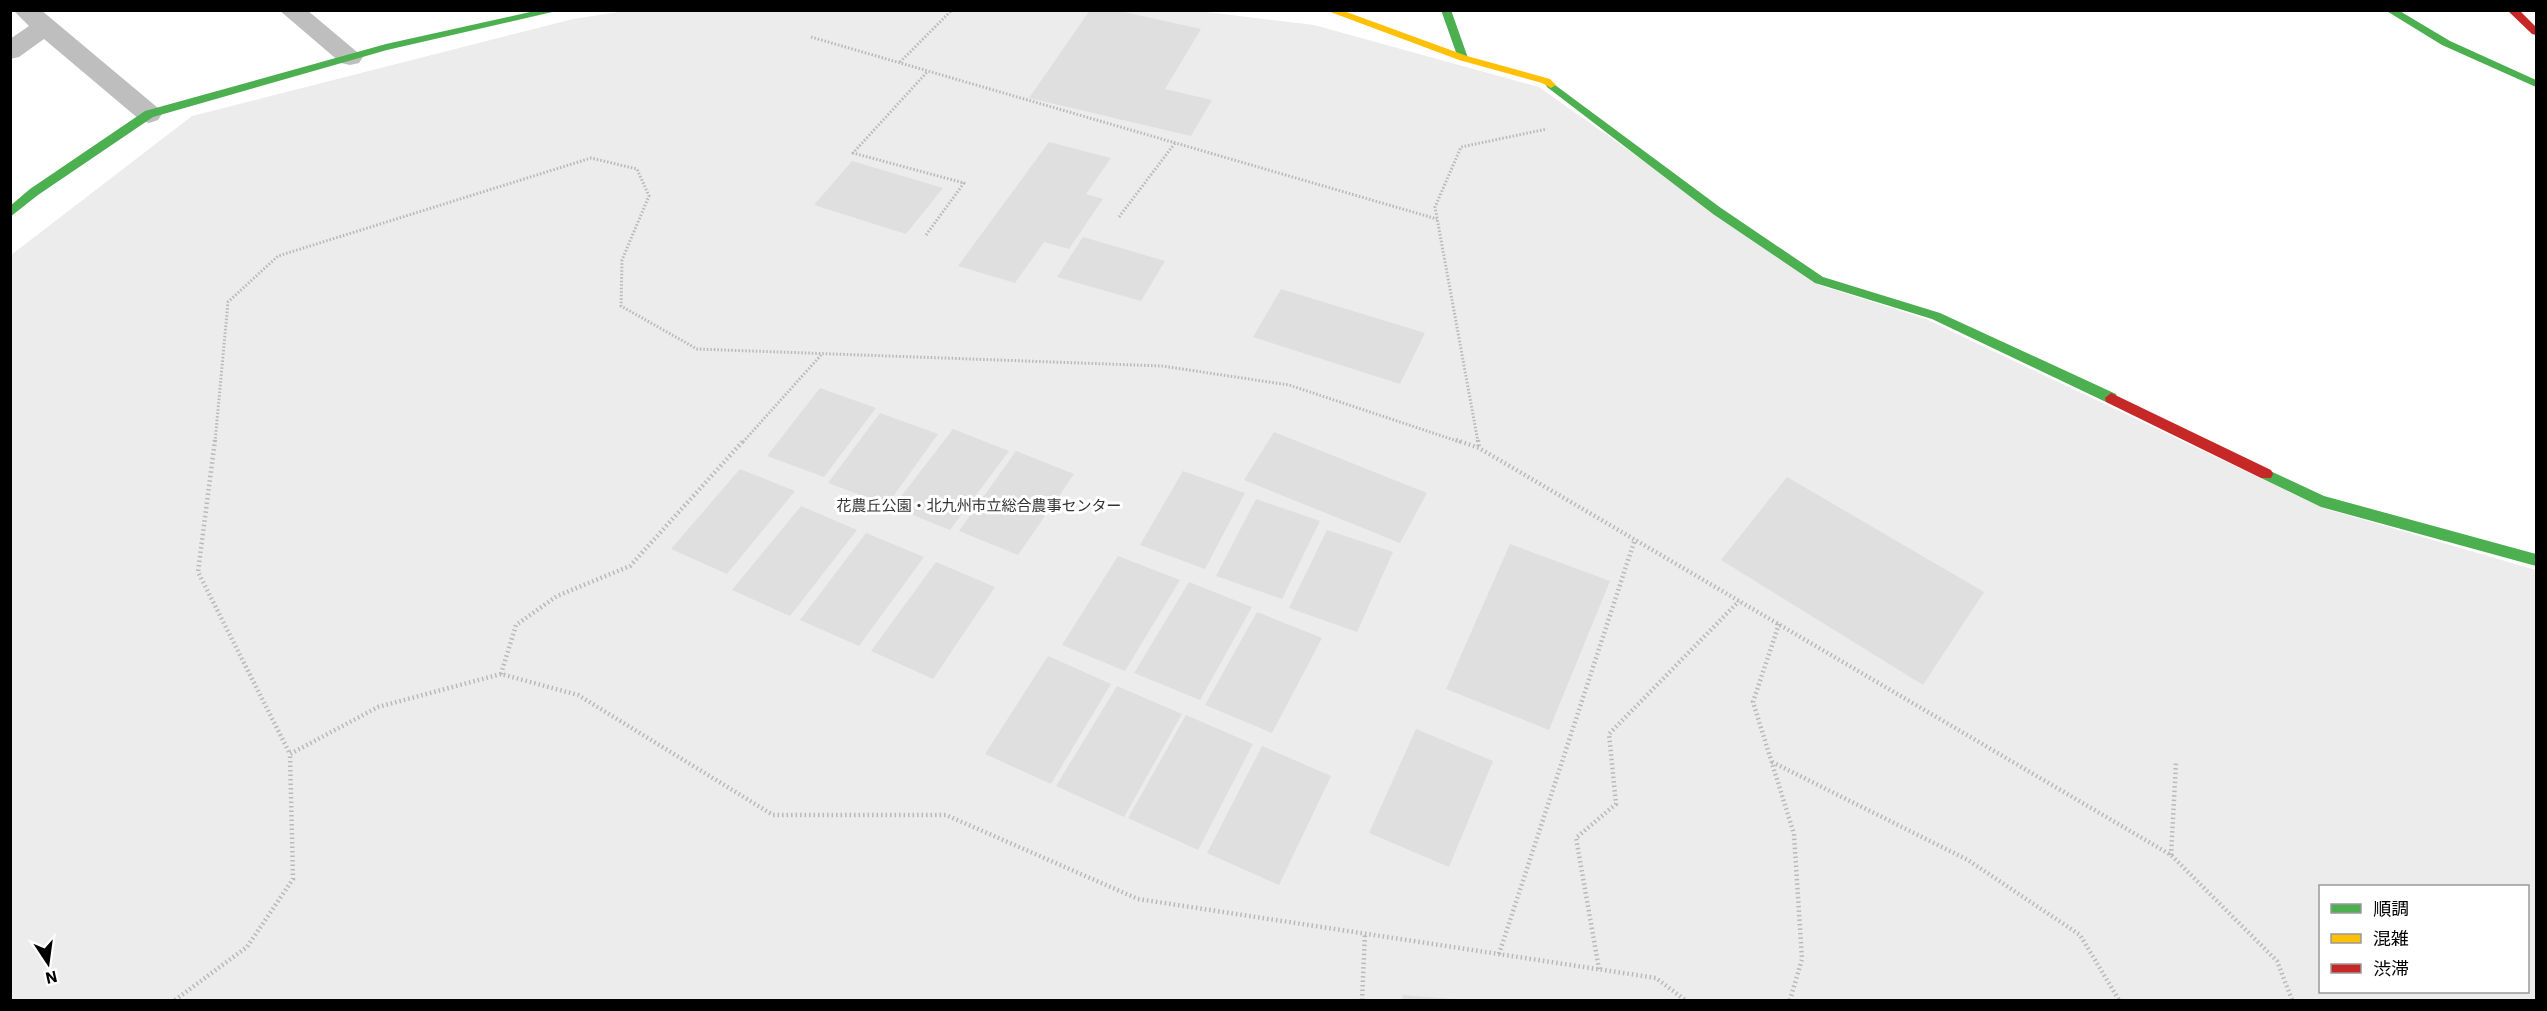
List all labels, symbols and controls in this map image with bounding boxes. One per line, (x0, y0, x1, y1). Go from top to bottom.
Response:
park label: 花農丘公園・北九州市立総合農事センター (836, 496, 1122, 515)
legend (2319, 885, 2529, 993)
text: 順調 (2373, 897, 2409, 920)
text: 混雑 (2373, 927, 2409, 950)
north arrow (18, 933, 78, 993)
text: 渋滞 (2373, 957, 2409, 980)
text: N (43, 967, 59, 989)

